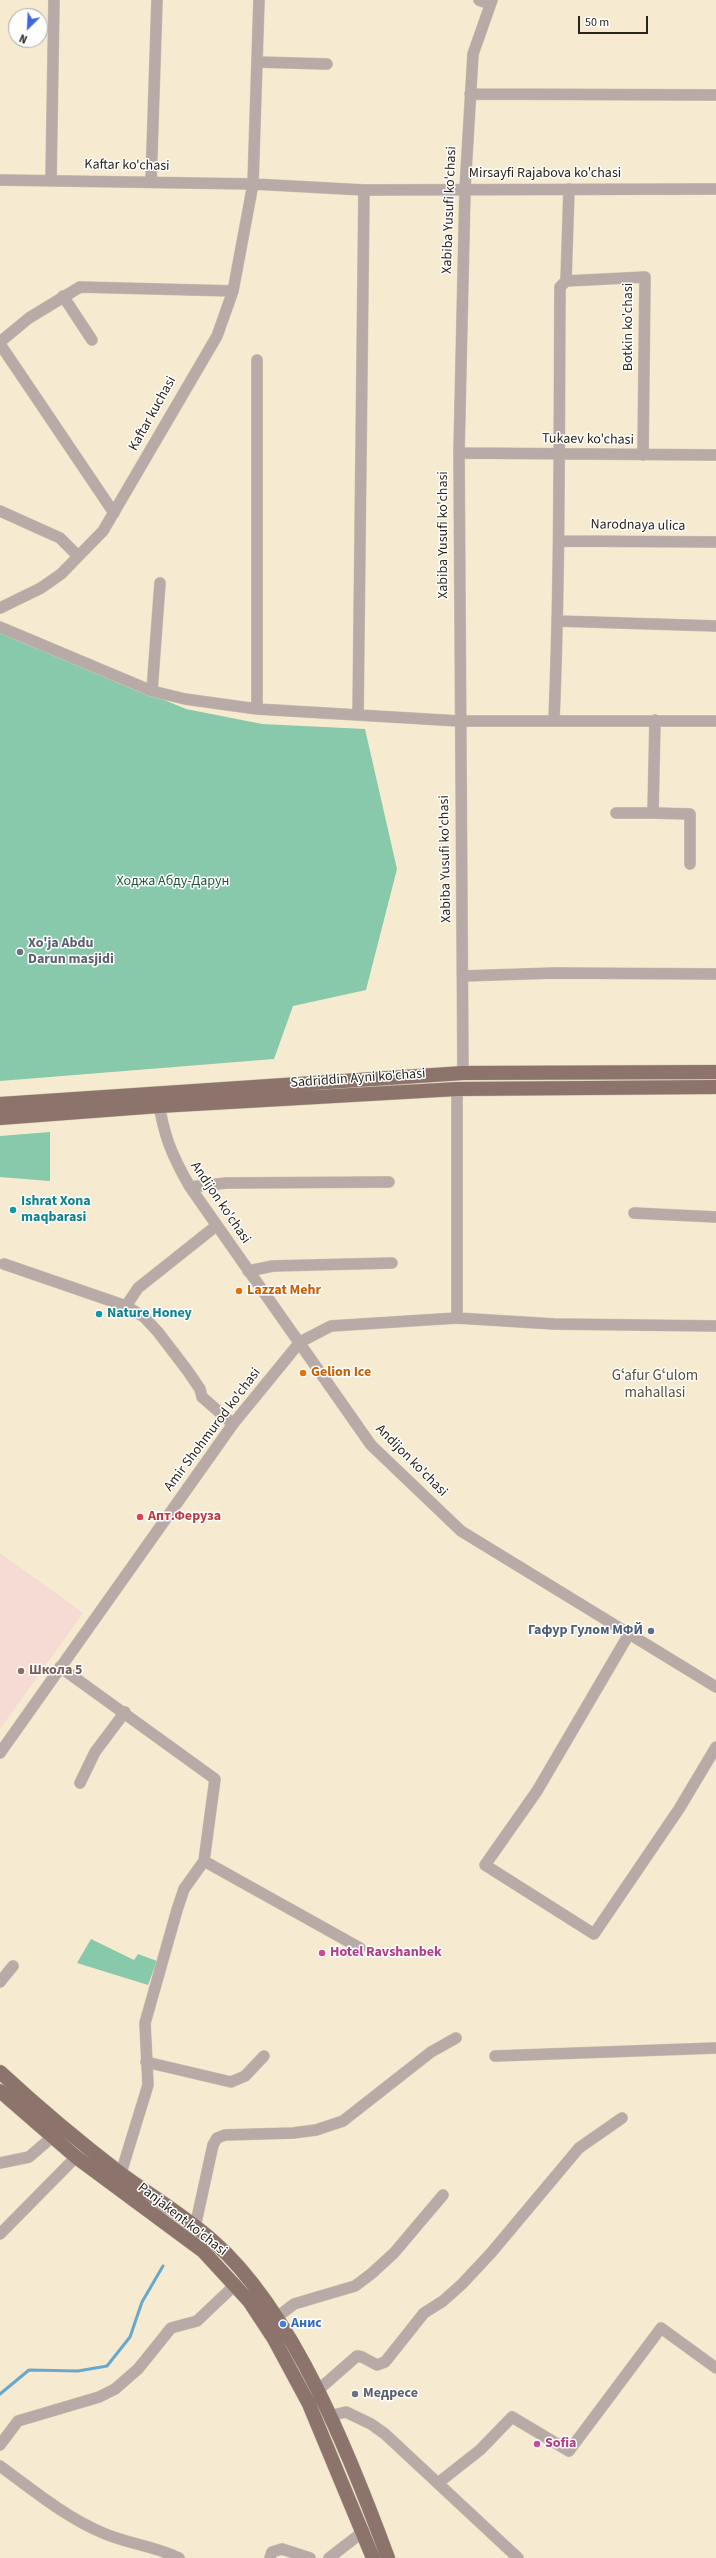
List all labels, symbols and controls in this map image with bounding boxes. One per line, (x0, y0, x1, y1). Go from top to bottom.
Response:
north arrow (8, 8, 48, 48)
scale bar (580, 8, 650, 34)
text: 50 m (585, 14, 609, 31)
text: N (17, 30, 30, 47)
street label: Xabiba Yusufi ko'chasi (439, 146, 461, 274)
street label: Kaftar ko'chasi (84, 157, 170, 175)
street label: Mirsayfi Rajabova ko'chasi (469, 166, 621, 182)
street label: Botkin ko'chasi (621, 283, 637, 371)
street label: Kaftar kuchasi (126, 374, 180, 454)
street label: Tukaev ko'chasi (542, 431, 634, 449)
street label: Xabiba Yusufi ko'chasi (436, 471, 452, 599)
street label: Narodnaya ulica (590, 517, 686, 535)
street label: Xabiba Yusufi ko'chasi (436, 795, 456, 923)
park label: Ходжа Абду-Дарун (117, 874, 229, 890)
place label: Xo'ja Abdu Darun masjidi (28, 936, 114, 968)
marker: Xo'ja Abdu Darun masjidi (15, 947, 25, 957)
street label: Sadriddin Ayni ko'chasi (290, 1066, 426, 1092)
street label: Andijon ko'chasi (186, 1159, 254, 1247)
place label: Ishrat Хоnа mаqbаrasi (21, 1194, 91, 1226)
marker: Ishrat Хоnа mаqbаrasi (8, 1205, 18, 1215)
place label: Lazzat Mehr (247, 1283, 321, 1299)
marker: Lazzat Mehr (234, 1286, 244, 1296)
place label: Nature Honey (107, 1306, 192, 1322)
marker: Nature Honey (94, 1309, 104, 1319)
street label: Amir Shohmurod ko'chasi (161, 1365, 265, 1495)
place label: Gelion Ice (311, 1365, 371, 1381)
marker: Gelion Ice (298, 1368, 308, 1378)
district label: Gʻafur Gʻulom mahallasi (612, 1368, 698, 1403)
street label: Andijon ko'chasi (371, 1421, 451, 1501)
place label: Апт.Феруза (148, 1509, 221, 1525)
marker: Апт.Феруза (135, 1512, 145, 1522)
place label: Гафур Гулом МФЙ (528, 1623, 643, 1639)
marker: Гафур Гулом МФЙ (646, 1626, 656, 1636)
place label: Школа 5 (29, 1663, 82, 1679)
marker: Школа 5 (16, 1666, 26, 1676)
place label: Hotel Ravshanbek (330, 1945, 442, 1961)
marker: Hotel Ravshanbek (317, 1948, 327, 1958)
street label: Panjakent ko'chasi (134, 2180, 230, 2260)
place label: Анис (291, 2316, 322, 2332)
marker: Анис (278, 2319, 288, 2329)
place label: Медресе (363, 2386, 418, 2402)
marker: Медресе (350, 2389, 360, 2399)
place label: Sofia (545, 2436, 577, 2452)
marker: Sofia (532, 2439, 542, 2449)

